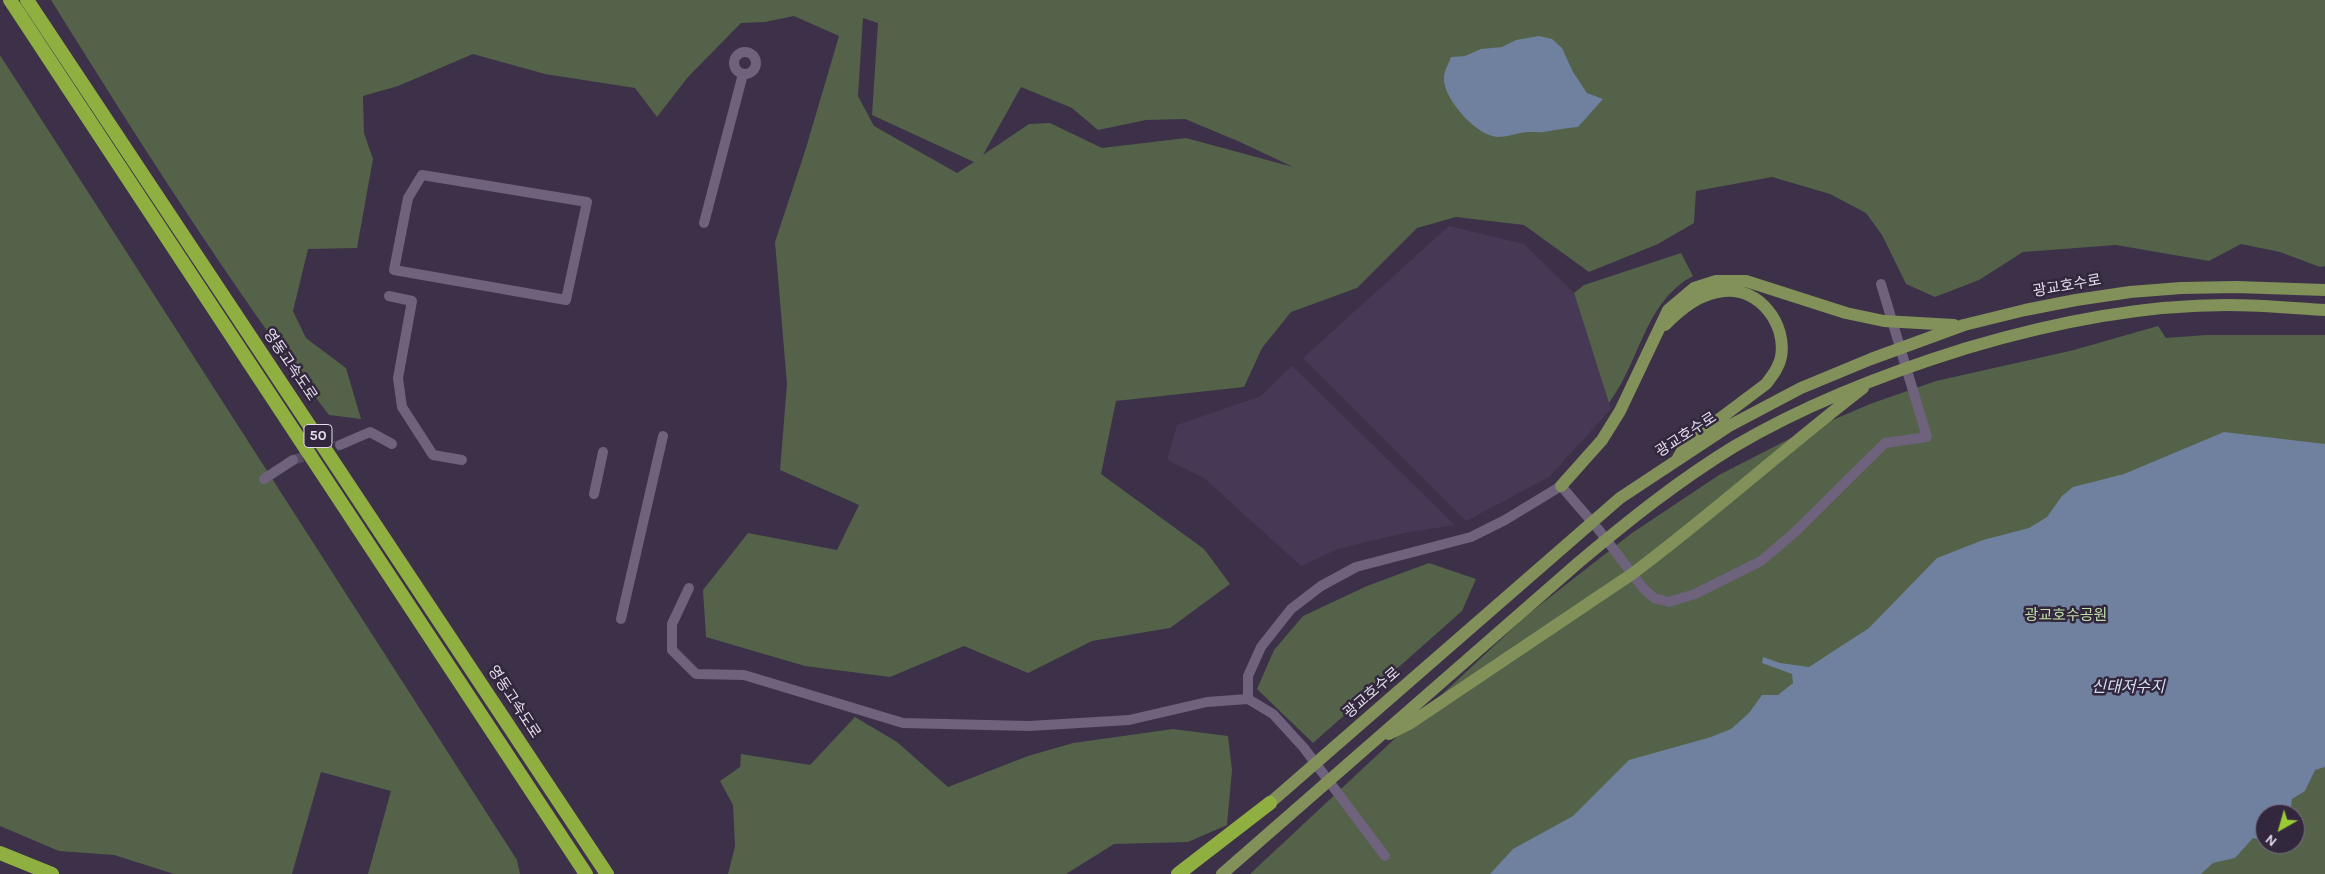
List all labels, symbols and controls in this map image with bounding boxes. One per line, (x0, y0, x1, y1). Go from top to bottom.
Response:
street label: 광교호수로 (2031, 271, 2103, 301)
street label: 영동고속도로 (259, 326, 321, 404)
street label: 광교호수로 (1652, 409, 1720, 461)
road number: 50 (304, 424, 332, 448)
park label: 광교호수공원 (2025, 607, 2107, 625)
street label: 영동고속도로 (484, 662, 544, 742)
street label: 광교호수로 (1340, 664, 1404, 722)
water label: 신대저수지 (2091, 677, 2165, 697)
north arrow (2255, 804, 2305, 854)
text: N (2262, 831, 2280, 850)

